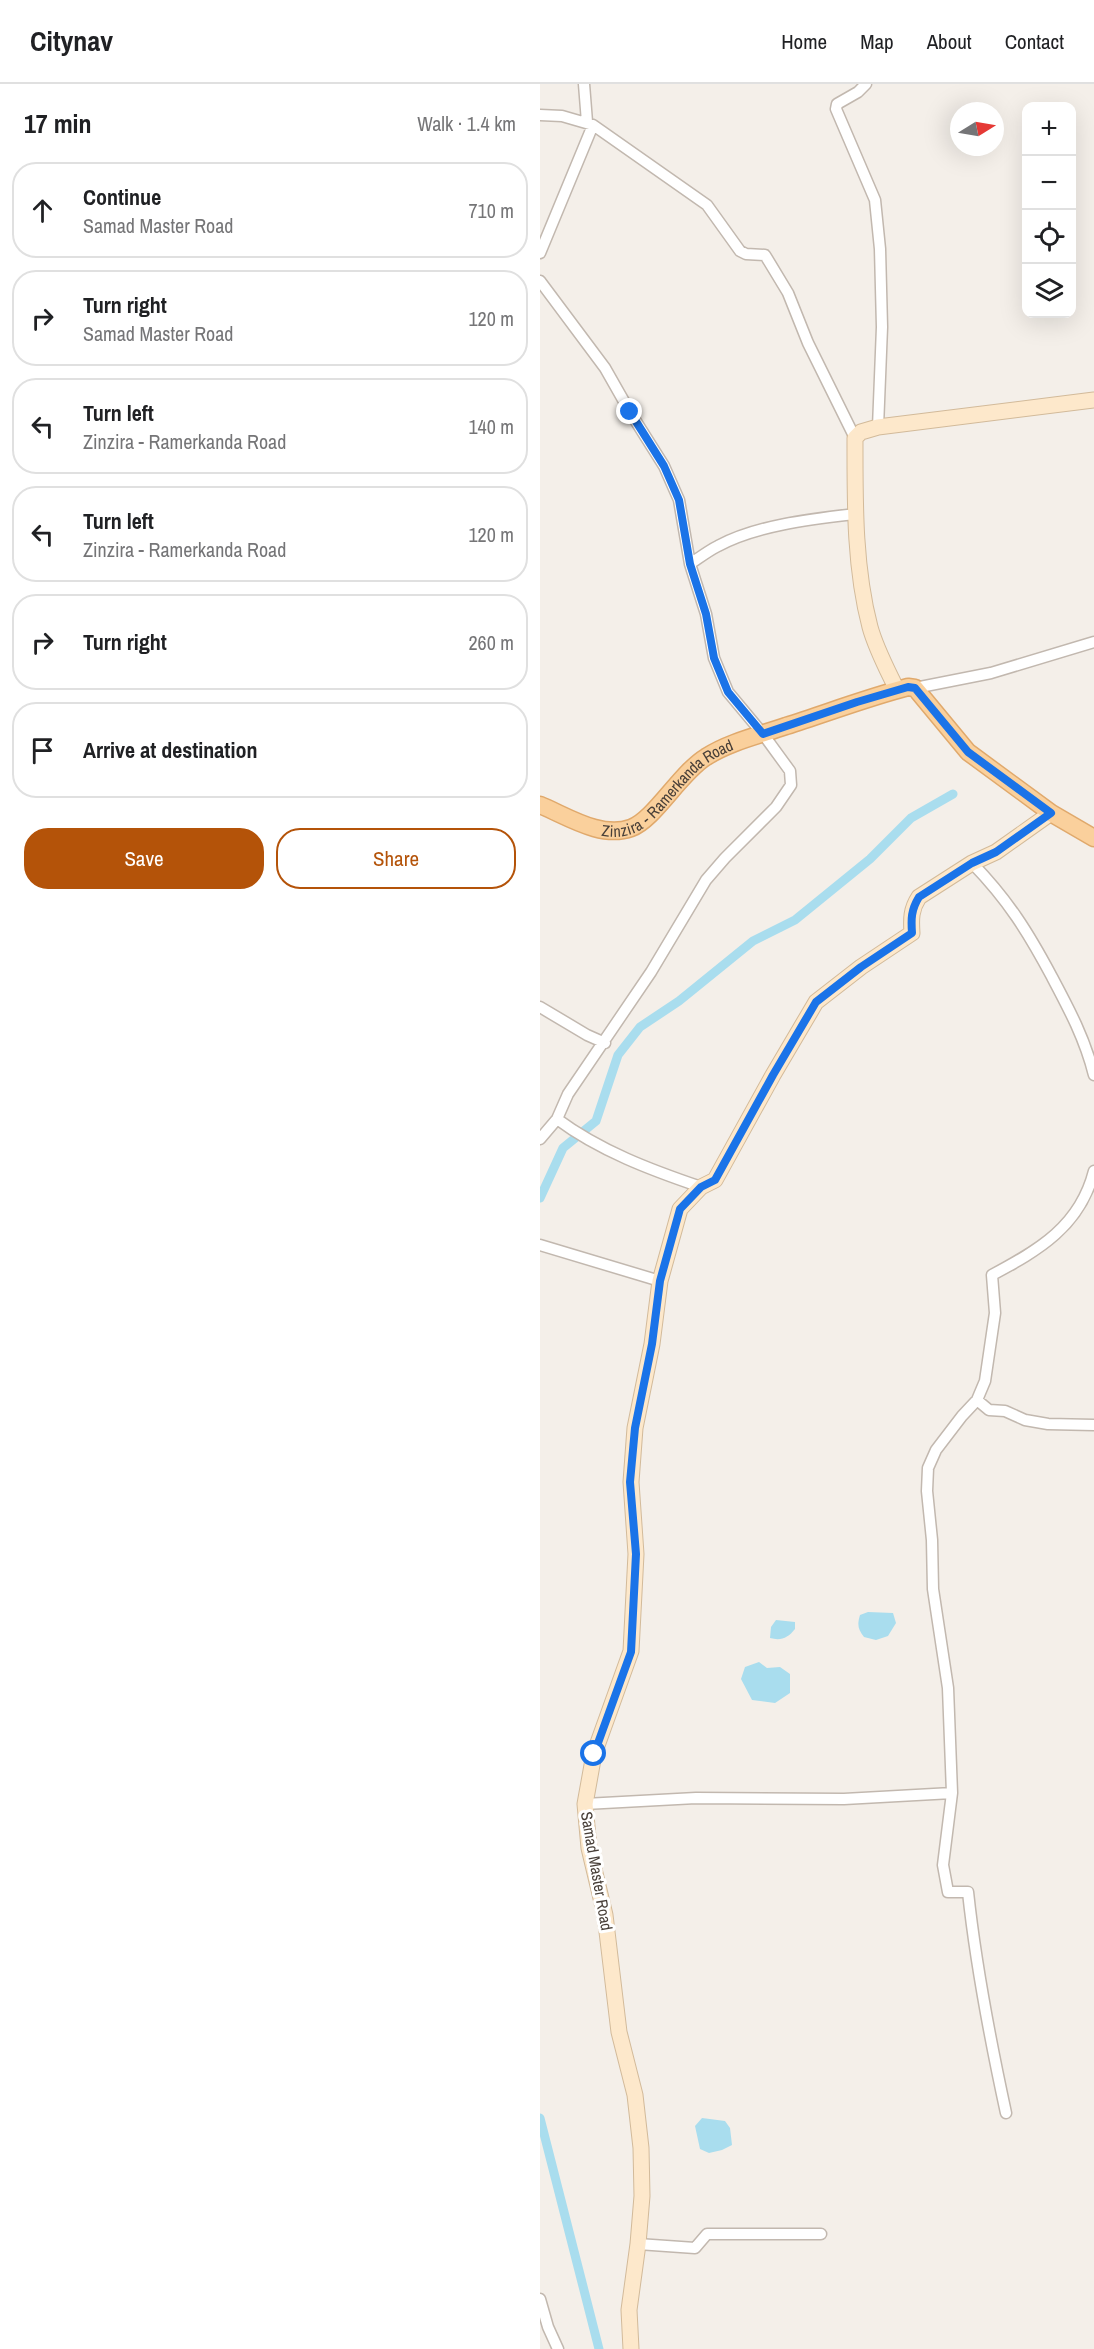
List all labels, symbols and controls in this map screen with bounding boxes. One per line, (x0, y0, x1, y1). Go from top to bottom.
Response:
text: Citynav (30, 22, 113, 60)
text: Home (781, 27, 827, 56)
text: Map (860, 27, 894, 56)
text: About (927, 27, 972, 56)
text: Contact (1005, 27, 1064, 56)
north arrow (950, 102, 1004, 156)
map controls (1022, 102, 1076, 318)
button: + (1022, 102, 1076, 156)
text: 17 min (24, 106, 92, 141)
text: Walk · 1.4 km (417, 110, 516, 137)
button: − (1022, 156, 1076, 210)
text: Continue (83, 182, 161, 212)
icon: ahead (26, 194, 59, 227)
text: 710 m (468, 197, 514, 224)
button: locate (1022, 210, 1076, 264)
text: Samad Master Road (83, 212, 233, 239)
button: layers (1022, 264, 1076, 318)
text: Turn right (83, 290, 167, 320)
icon: right (26, 302, 59, 335)
text: 120 m (468, 305, 514, 332)
text: Samad Master Road (83, 320, 233, 347)
text: Turn left (83, 398, 154, 428)
route end (616, 398, 642, 424)
icon: left (26, 410, 59, 443)
text: 140 m (468, 413, 514, 440)
text: Zinzira - Ramerkanda Road (83, 428, 286, 455)
text: Turn left (83, 506, 154, 536)
icon: left (26, 518, 59, 551)
text: 120 m (468, 521, 514, 548)
text: Zinzira - Ramerkanda Road (83, 536, 286, 563)
icon: right (26, 626, 59, 659)
text: Turn right (83, 627, 167, 657)
text: 260 m (468, 629, 514, 656)
icon: arrive (26, 734, 59, 767)
street label: Zinzira - Ramerkanda Road (600, 734, 736, 842)
text: Arrive at destination (83, 735, 257, 765)
button: Save (24, 828, 264, 889)
button: Share (276, 828, 516, 889)
route start (580, 1740, 606, 1766)
street label: Samad Master Road (576, 1810, 618, 1932)

